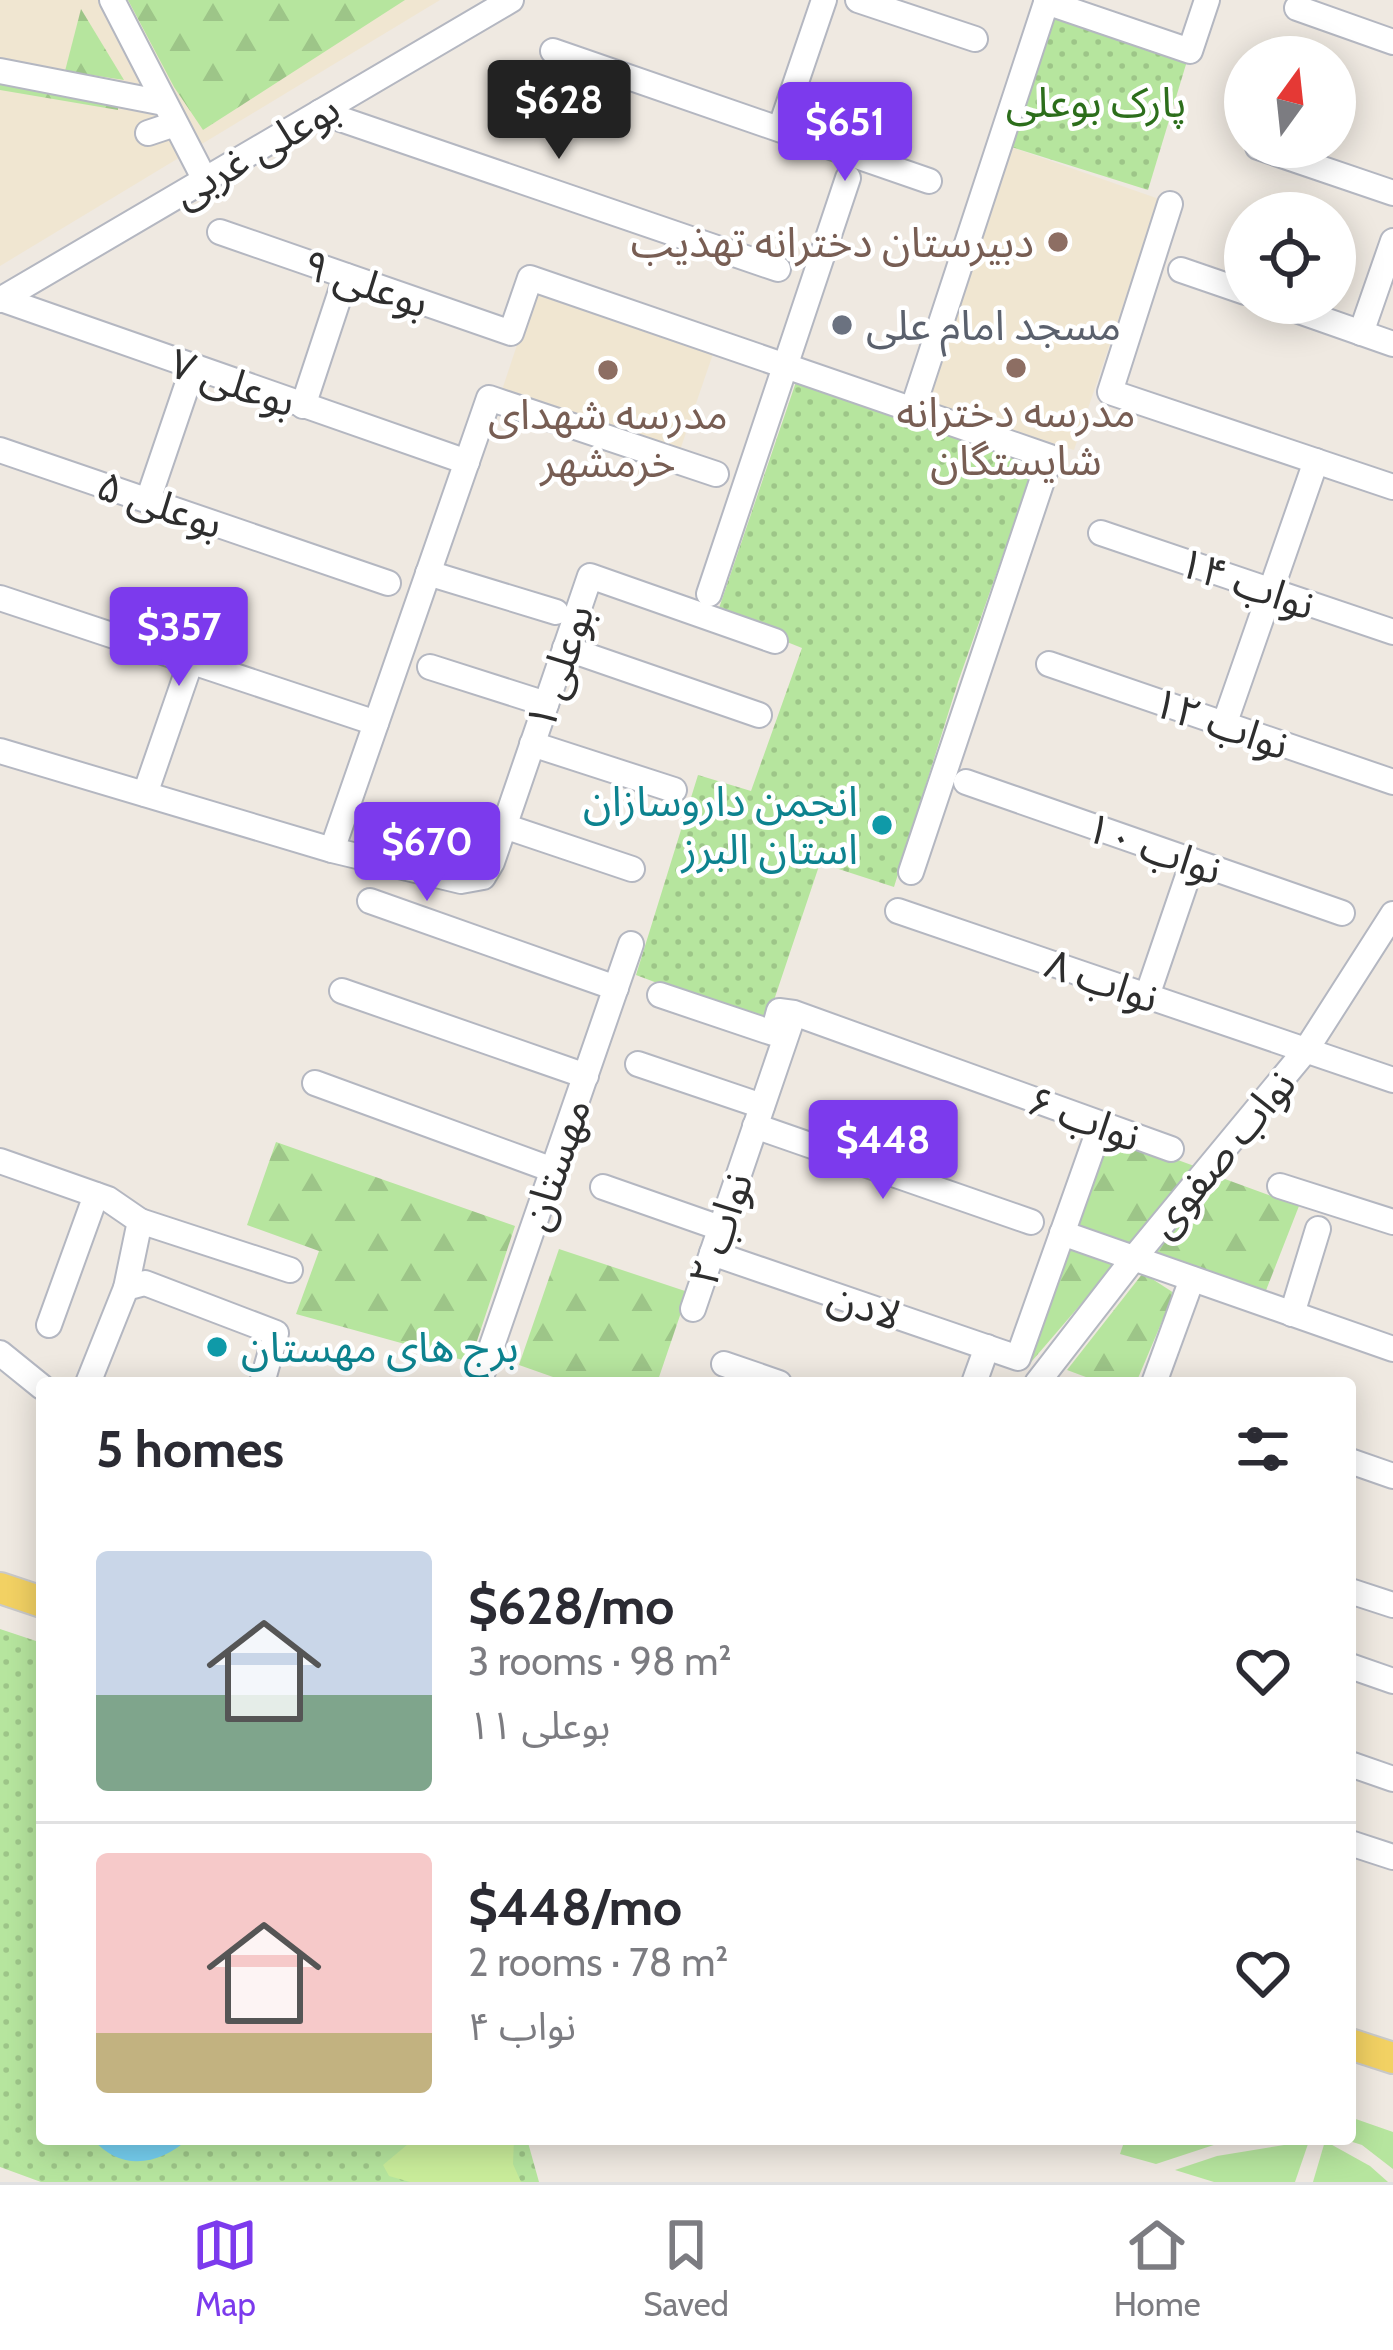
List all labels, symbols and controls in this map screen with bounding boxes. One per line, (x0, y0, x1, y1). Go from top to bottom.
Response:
north arrow (1224, 36, 1356, 168)
map controls (1224, 36, 1356, 324)
pin: $628 (488, 60, 630, 162)
text: $628 (515, 75, 603, 123)
park label: پارک بوعلی (1006, 76, 1186, 129)
street label: بوعلی غربی (163, 82, 349, 218)
pin: $651 (774, 82, 916, 184)
text: $651 (805, 97, 885, 145)
button: locate (1224, 192, 1356, 324)
place label: دبیرستان دخترانه تهذیب (631, 216, 1034, 268)
marker: دبیرستان دخترانه تهذیب (1045, 229, 1071, 255)
street label: بوعلی ۹ (296, 237, 436, 329)
place label: مسجد امام علی (866, 299, 1121, 357)
marker: مسجد امام علی (829, 312, 855, 338)
street label: بوعلی ۷ (163, 336, 303, 428)
marker: مدرسه دخترانه شایستگان (1003, 355, 1029, 381)
marker: مدرسه شهدای خرمشهر (595, 357, 621, 383)
place label: مدرسه دخترانه شایستگان (896, 386, 1136, 486)
place label: مدرسه شهدای خرمشهر (488, 388, 728, 488)
street label: بوعلی ۵ (90, 458, 230, 550)
street label: نواب ۱۴ (1172, 536, 1322, 630)
pin: $357 (108, 587, 250, 689)
street label: بوعلی ۱ (513, 597, 605, 737)
text: $357 (137, 602, 221, 650)
street label: نواب ۱۲ (1146, 676, 1296, 770)
place label: انجمن داروسازان استان البرز (583, 775, 858, 875)
street label: نواب ۱۰ (1079, 801, 1229, 895)
pin: $670 (356, 802, 498, 904)
marker: انجمن داروسازان استان البرز (869, 812, 895, 838)
text: $670 (381, 817, 473, 865)
street label: نواب ۸ (1039, 936, 1165, 1024)
street label: نواب صفوی (1136, 1059, 1306, 1247)
street label: نواب ۶ (1020, 1074, 1148, 1162)
street label: مهستان (508, 1091, 602, 1237)
pin: $448 (812, 1100, 954, 1202)
text: $448 (836, 1115, 930, 1163)
street label: نواب ۲ (676, 1166, 764, 1292)
street label: لادن (822, 1268, 908, 1342)
place label: برج های مهستان (241, 1321, 519, 1379)
marker: برج های مهستان (204, 1334, 230, 1360)
icon: filters (1230, 1416, 1296, 1482)
text: 5 homes (96, 1418, 284, 1480)
text: $628/mo (468, 1575, 674, 1637)
icon: home (192, 1599, 336, 1743)
text: 3 rooms · 98 m² (468, 1637, 731, 1685)
icon: heart (1230, 1638, 1296, 1704)
text: بوعلی ۱۱ (468, 1701, 610, 1749)
text: $448/mo (468, 1876, 682, 1938)
icon: home (192, 1901, 336, 2045)
text: 2 rooms · 78 m² (468, 1938, 728, 1986)
icon: heart (1230, 1940, 1296, 2006)
text: نواب ۴ (468, 2002, 576, 2050)
tab: Map (192, 2212, 258, 2324)
tab: Saved (643, 2212, 729, 2324)
tab: Home (1114, 2212, 1201, 2324)

